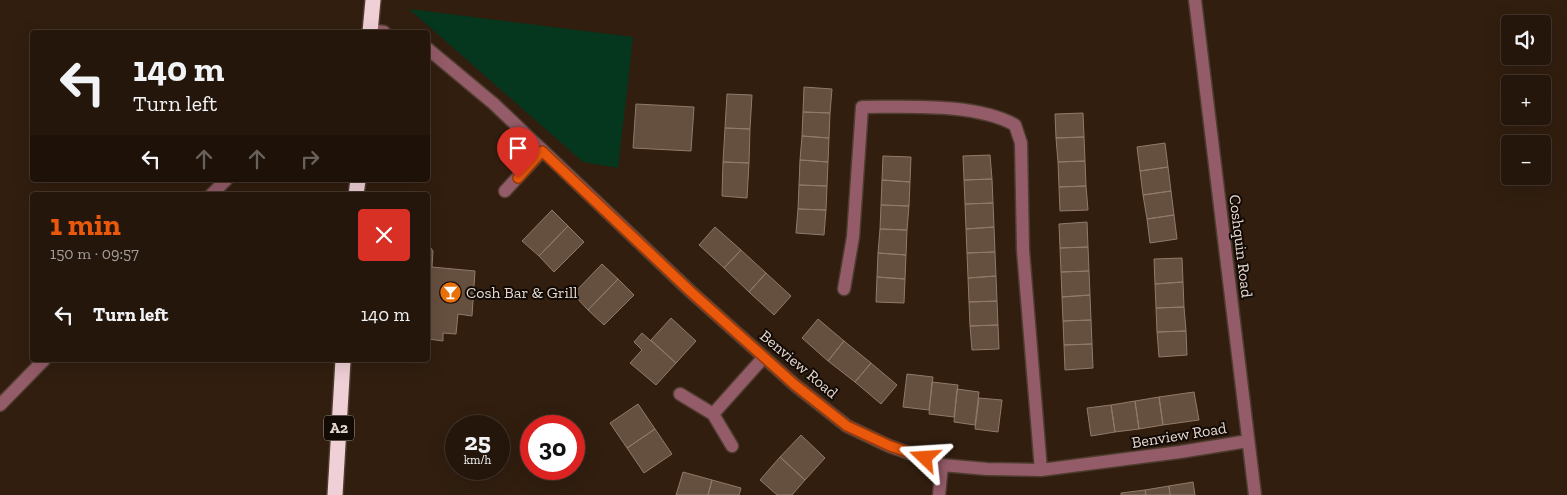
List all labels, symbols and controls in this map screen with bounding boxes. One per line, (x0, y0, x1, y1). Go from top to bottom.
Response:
map controls (1501, 15, 1551, 185)
button: sound (1501, 15, 1551, 65)
text: 140 m (133, 48, 224, 90)
icon: left (50, 50, 115, 115)
button: + (1501, 75, 1551, 125)
text: Turn left (133, 90, 217, 117)
pin (497, 127, 539, 178)
icon: arrive (504, 134, 532, 162)
button: − (1501, 135, 1551, 185)
icon: left (137, 145, 165, 173)
icon: ahead (190, 145, 218, 173)
icon: ahead (243, 145, 271, 173)
icon: right (296, 145, 324, 173)
street label: Coshquin Road (1225, 193, 1257, 299)
text: 1 min (50, 207, 121, 243)
button: close (358, 209, 410, 261)
text: 150 m · 09:57 (50, 244, 139, 263)
bar icon: Cosh Bar & Grill (438, 280, 462, 304)
place label: Cosh Bar & Grill (466, 283, 578, 302)
icon: left (50, 301, 78, 329)
text: Turn left (93, 303, 168, 326)
text: 140 m (361, 303, 410, 326)
street label: Benview Road (756, 326, 842, 402)
speed limit sign: 30 (520, 415, 585, 480)
road number: A2 (324, 416, 354, 440)
street label: Benview Road (1130, 418, 1228, 452)
text: 25 (464, 426, 491, 456)
position arrow (898, 431, 950, 483)
text: km/h (464, 453, 491, 467)

